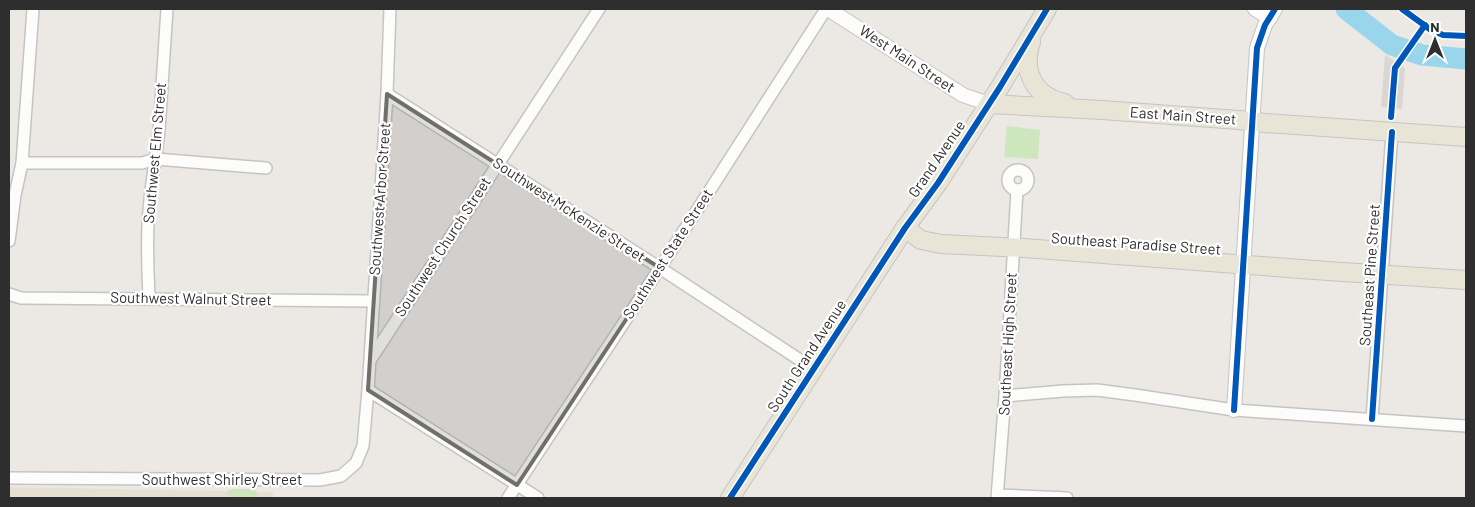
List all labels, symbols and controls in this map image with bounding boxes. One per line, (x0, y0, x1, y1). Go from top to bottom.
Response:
north arrow (1410, 15, 1460, 65)
text: N (1430, 18, 1440, 35)
street label: West Main Street (856, 21, 959, 96)
street label: Southwest Elm Street (139, 82, 169, 224)
street label: East Main Street (1129, 102, 1237, 128)
street label: Grand Avenue (904, 116, 969, 200)
street label: Southwest Arbor Street (365, 122, 393, 276)
street label: Southwest McKenzie Street (490, 153, 649, 265)
street label: Southwest Church Street (390, 173, 494, 320)
street label: Southwest State Street (618, 185, 716, 322)
street label: Southeast Pine Street (1355, 203, 1383, 347)
street label: Southeast Paradise Street (1050, 228, 1222, 258)
street label: Southeast High Street (994, 272, 1020, 416)
street label: Southwest Walnut Street (110, 288, 272, 308)
street label: South Grand Avenue (763, 296, 849, 415)
street label: Southwest Shirley Street (142, 470, 302, 488)

